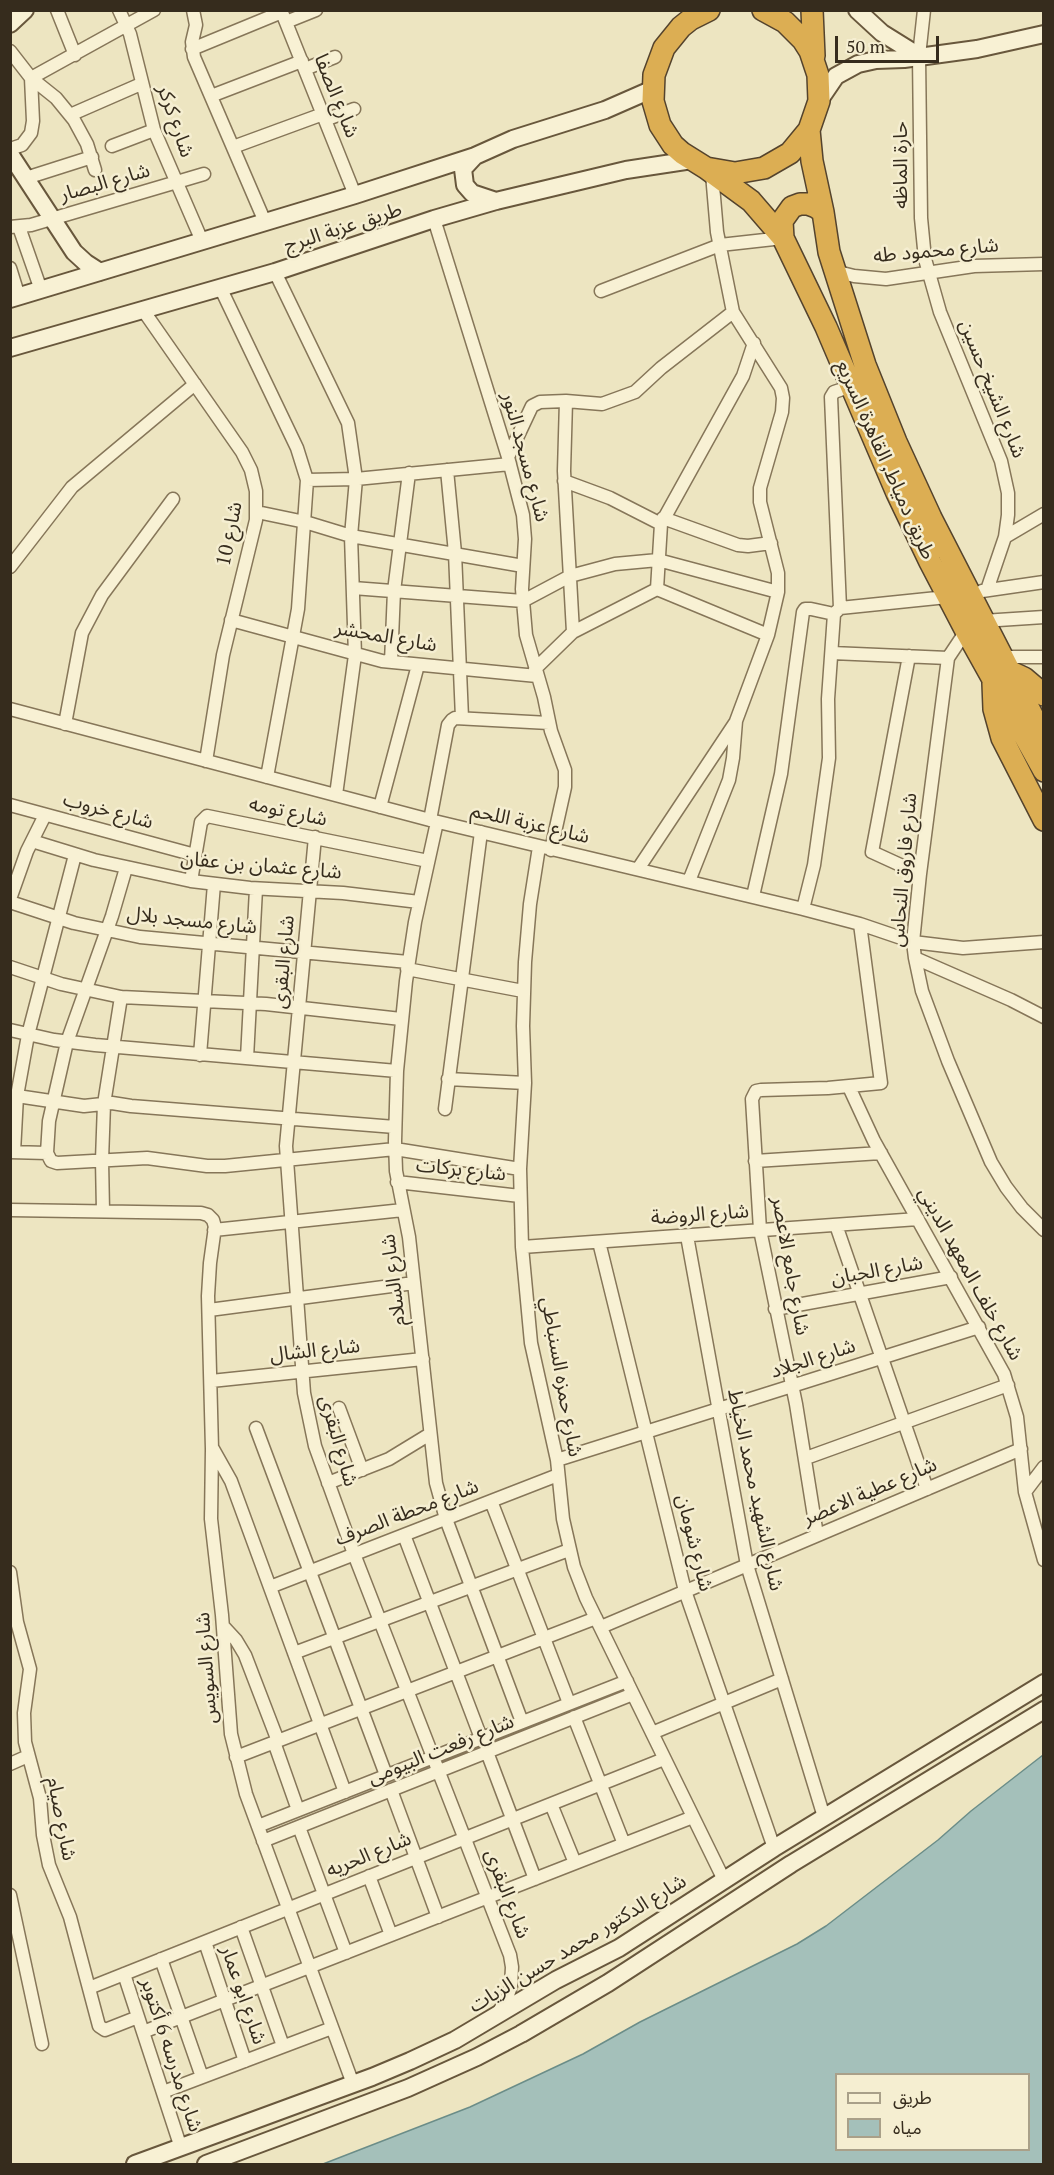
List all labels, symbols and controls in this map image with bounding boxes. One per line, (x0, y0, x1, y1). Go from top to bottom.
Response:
scale bar (838, 24, 942, 62)
text: 50 m (846, 34, 885, 58)
street label: شارع الصفا (308, 50, 364, 142)
street label: شارع كركر (151, 81, 199, 161)
street label: حارة الماظه (889, 121, 913, 209)
street label: شارع البصار (57, 159, 153, 207)
street label: طريق عزبة البرج (281, 198, 405, 258)
street label: شارع محمود طه (872, 234, 1000, 268)
street label: شارع الشيخ حسين (953, 316, 1031, 462)
street label: طريق دمياط, القاهرة السريع (830, 357, 940, 563)
street label: شارع مسجد النور (496, 390, 554, 524)
street label: شارع 10 (212, 500, 248, 568)
street label: شارع المحشر (333, 616, 439, 658)
street label: شارع خروب (60, 787, 156, 835)
street label: شارع تومه (247, 792, 329, 832)
street label: شارع فاروق النحاس (885, 792, 923, 948)
street label: شارع عزبة اللحم (468, 799, 592, 849)
street label: شارع عثمان بن عفان (179, 847, 343, 885)
street label: شارع مسجد بلال (126, 902, 258, 940)
street label: شارع البقرى (268, 914, 300, 1010)
street label: شارع بركات (415, 1153, 507, 1187)
street label: شارع خلف المعهد الديني (912, 1183, 1028, 1365)
street label: شارع جامع الاعصر (766, 1195, 814, 1337)
street label: شارع الروضة (650, 1200, 750, 1230)
street label: شارع السلام (376, 1233, 412, 1327)
street label: شارع الحبان (829, 1251, 925, 1291)
street label: شارع حمزه السنباطي (535, 1295, 587, 1459)
street label: شارع الشال (269, 1334, 361, 1368)
street label: شارع الجلاد (767, 1334, 859, 1384)
street label: شارع الشهيد محمد الخياط (722, 1387, 788, 1593)
street label: شارع البقرى (314, 1393, 362, 1489)
street label: شارع عطية الاعصر (799, 1453, 941, 1531)
street label: شارع محطة الصرف (332, 1475, 482, 1551)
street label: شارع شومان (670, 1492, 718, 1594)
street label: شارع السويس (191, 1611, 223, 1725)
street label: شارع رفعت البيومى (364, 1710, 518, 1790)
street label: شارع صيام (41, 1775, 81, 1863)
street label: شارع الحريه (323, 1827, 415, 1883)
street label: شارع البقرى (479, 1846, 535, 1942)
street label: شارع الدكتور محمد حسن الزيات (465, 1870, 691, 2018)
street label: شارع ابو عمار (215, 1942, 271, 2048)
street label: شارع مدرسه 6 أكتوبر (135, 1975, 207, 2135)
legend (835, 2073, 1030, 2151)
text: طريق (893, 2085, 932, 2109)
text: مياه (893, 2115, 922, 2139)

